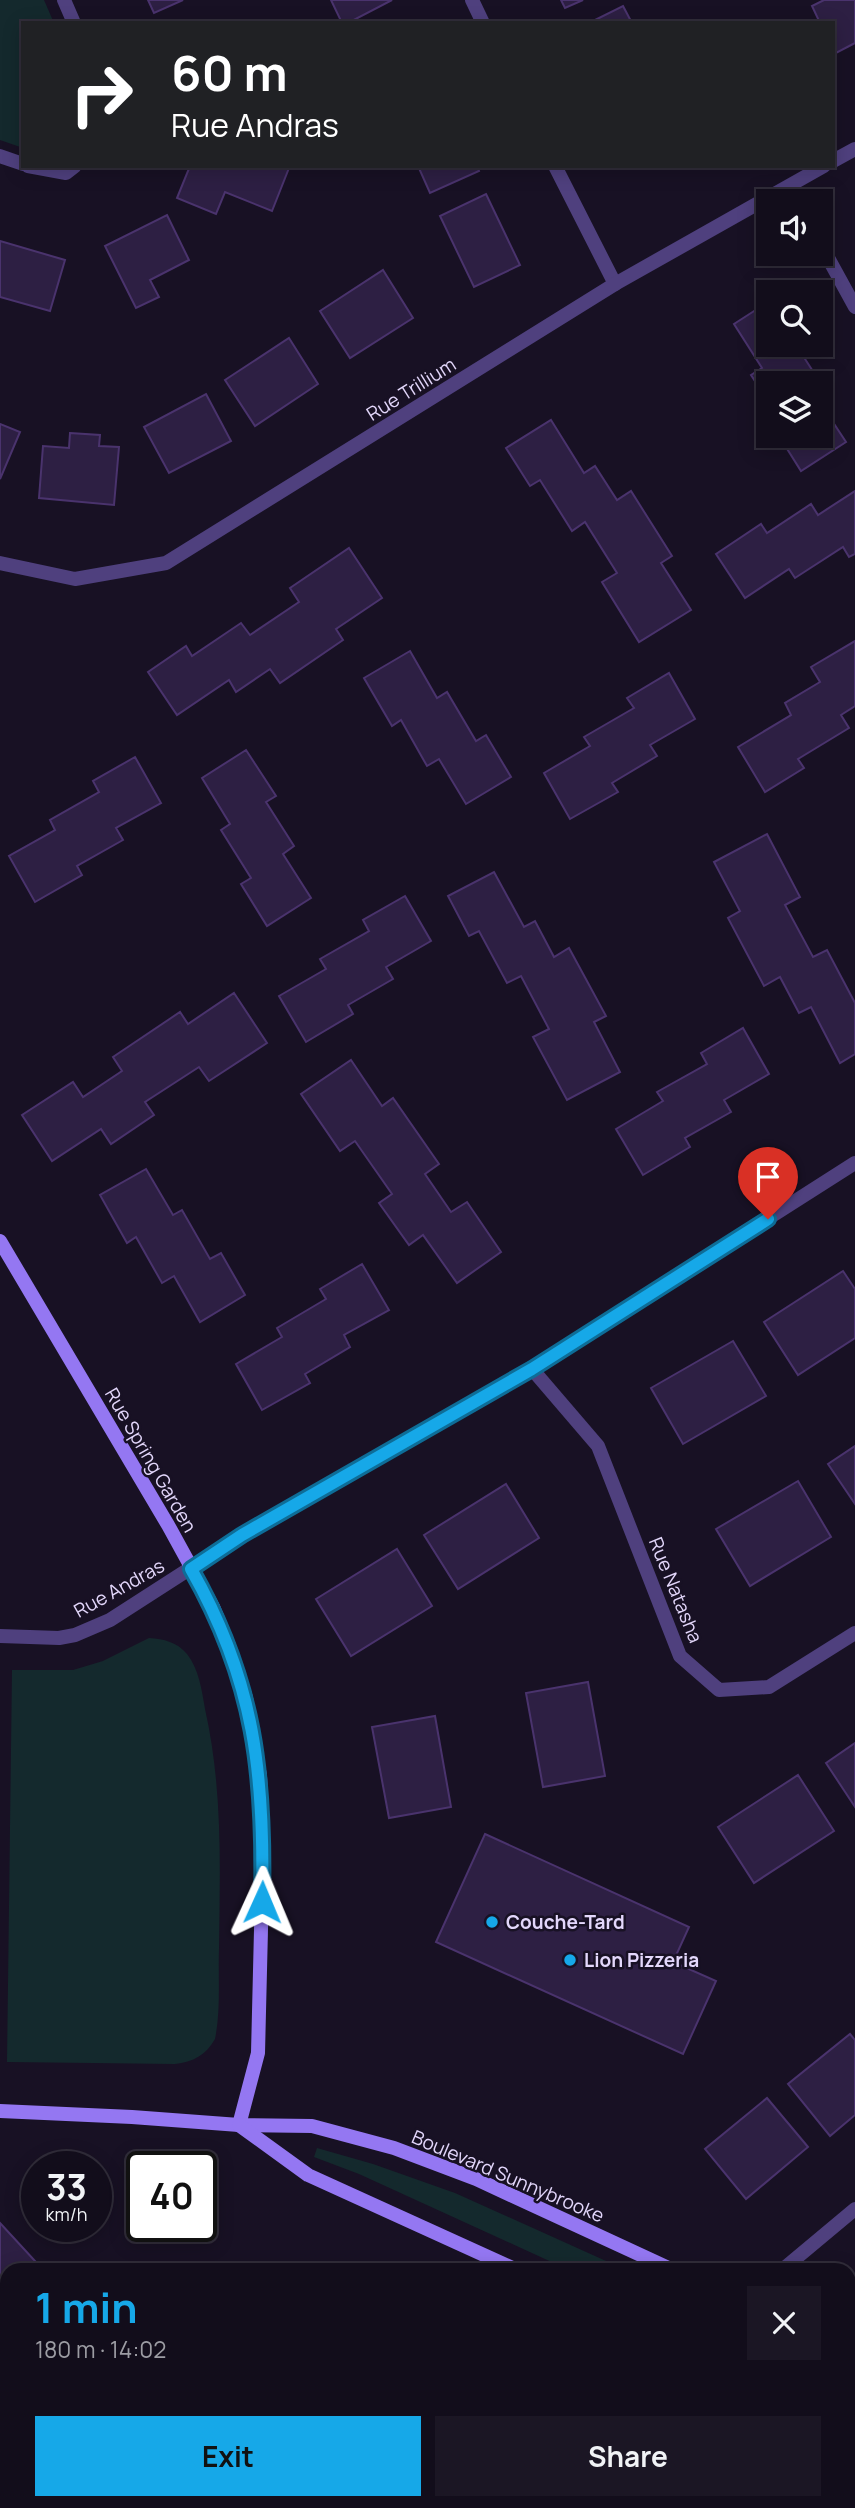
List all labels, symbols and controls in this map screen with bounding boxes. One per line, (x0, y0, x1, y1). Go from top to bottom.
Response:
text: 60 m (171, 39, 288, 106)
icon: right (56, 49, 147, 140)
text: Rue Andras (171, 103, 339, 147)
map controls (756, 189, 833, 448)
button: sound (756, 189, 833, 266)
button: search (756, 280, 833, 357)
street label: Rue Trillium (361, 351, 461, 427)
button: layers (756, 371, 833, 448)
pin (738, 1147, 798, 1219)
icon: arrive (749, 1158, 787, 1196)
street label: Rue Spring Garden (99, 1383, 203, 1537)
street label: Rue Natasha (643, 1533, 709, 1647)
street label: Rue Andras (69, 1552, 169, 1624)
position arrow (225, 1865, 299, 1939)
place label: Couche-Tard (506, 1909, 625, 1935)
marker: Couche-Tard (484, 1914, 500, 1930)
place label: Lion Pizzeria (584, 1947, 699, 1973)
marker: Lion Pizzeria (562, 1952, 578, 1968)
street label: Boulevard Sunnybrooke (408, 2124, 608, 2228)
speed limit sign: 40 (126, 2151, 217, 2242)
text: 33 (46, 2163, 87, 2211)
text: km/h (46, 2202, 87, 2226)
text: 1 min (35, 2278, 138, 2336)
button: close (747, 2286, 821, 2360)
text: 180 m · 14:02 (35, 2333, 166, 2365)
button: Exit (35, 2416, 421, 2496)
button: Share (435, 2416, 821, 2496)

